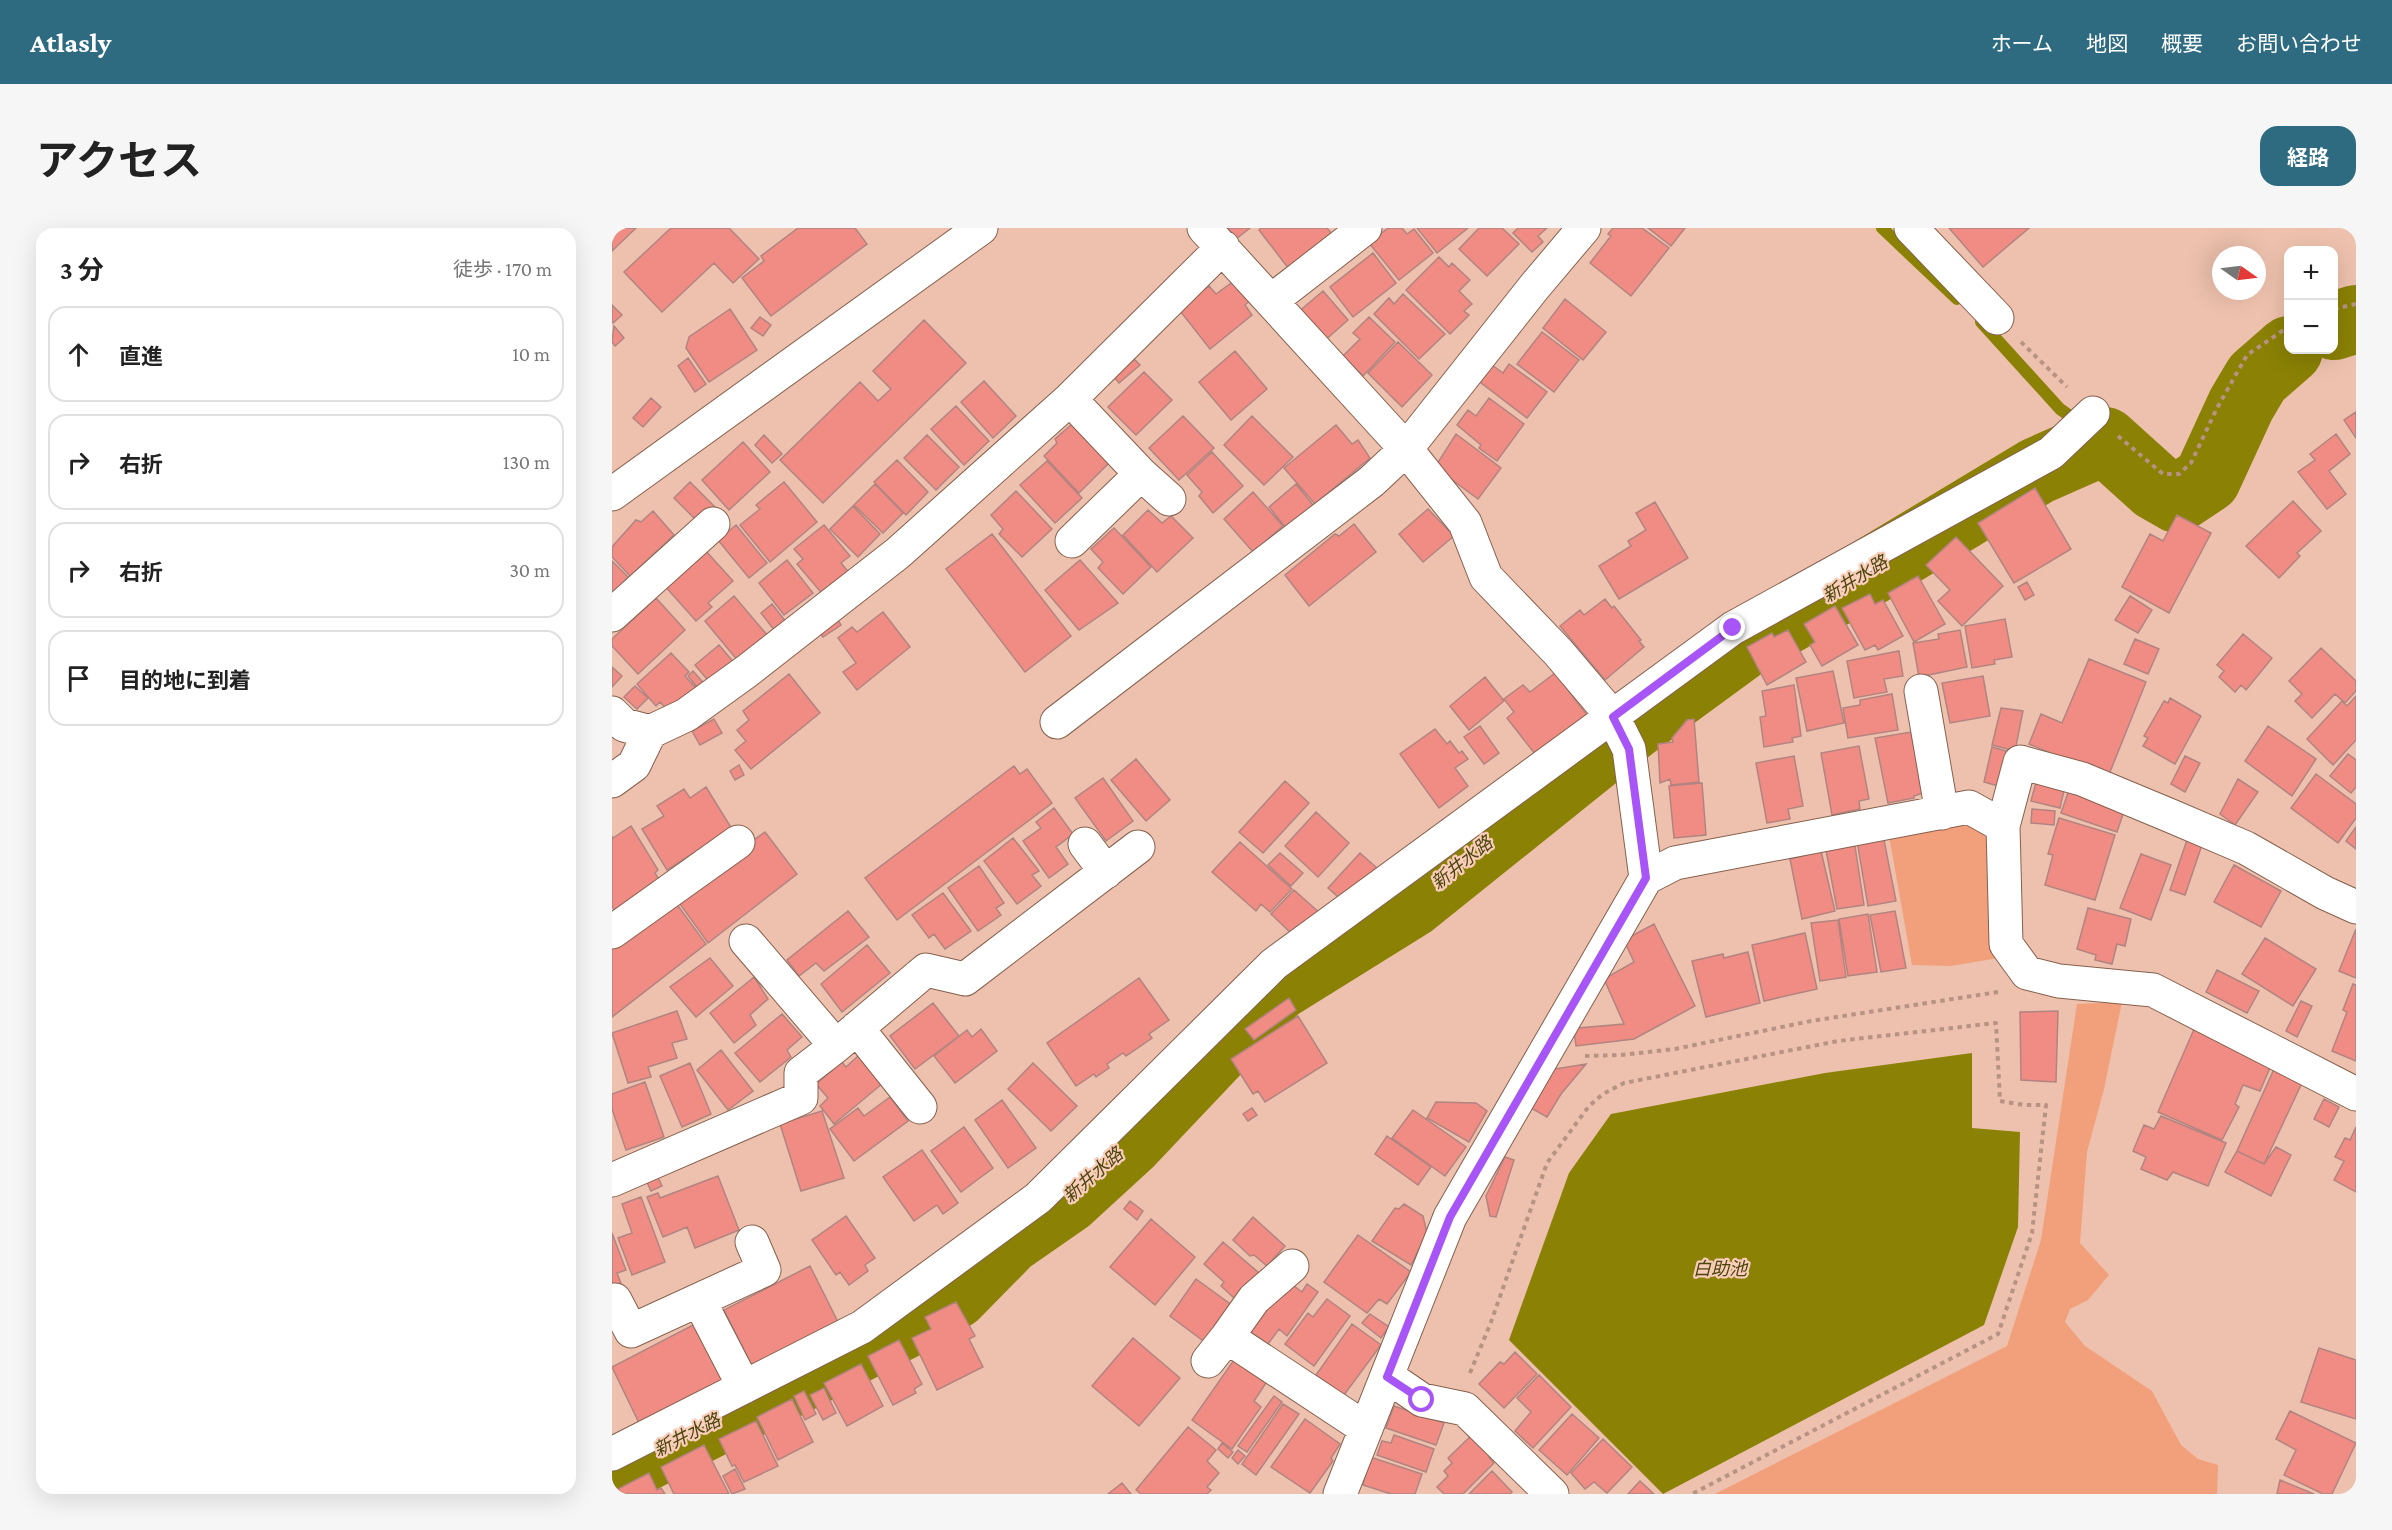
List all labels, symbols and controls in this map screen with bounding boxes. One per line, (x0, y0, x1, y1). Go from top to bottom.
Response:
text: Atlasly (30, 27, 111, 58)
text: ホーム (1991, 32, 2053, 56)
text: 地図 (2086, 32, 2128, 56)
text: 概要 (2161, 32, 2203, 56)
text: お問い合わせ (2236, 32, 2362, 56)
button: 経路 (2260, 126, 2356, 186)
text: アクセス (36, 137, 202, 184)
north arrow (2212, 246, 2266, 300)
map controls (2284, 246, 2338, 354)
button: + (2284, 246, 2338, 300)
text: 3 分 (60, 256, 104, 285)
text: 徒歩 · 170 m (453, 258, 552, 280)
button: − (2284, 300, 2338, 354)
icon: ahead (62, 338, 95, 371)
text: 10 m (512, 343, 550, 365)
text: 直進 (119, 344, 163, 369)
icon: right (62, 446, 95, 479)
text: 130 m (503, 451, 550, 473)
text: 右折 (119, 452, 163, 477)
water label: 新井水路 (1819, 551, 1893, 606)
icon: right (62, 554, 95, 587)
text: 30 m (509, 559, 550, 581)
text: 右折 (119, 560, 163, 585)
route end (1719, 614, 1745, 640)
icon: arrive (62, 662, 95, 695)
text: 目的地に到着 (119, 668, 251, 693)
water label: 新井水路 (1428, 831, 1498, 893)
water label: 新井水路 (1059, 1143, 1128, 1206)
water label: 白助池 (1693, 1259, 1749, 1279)
route start (1408, 1386, 1434, 1412)
water label: 新井水路 (650, 1409, 725, 1460)

